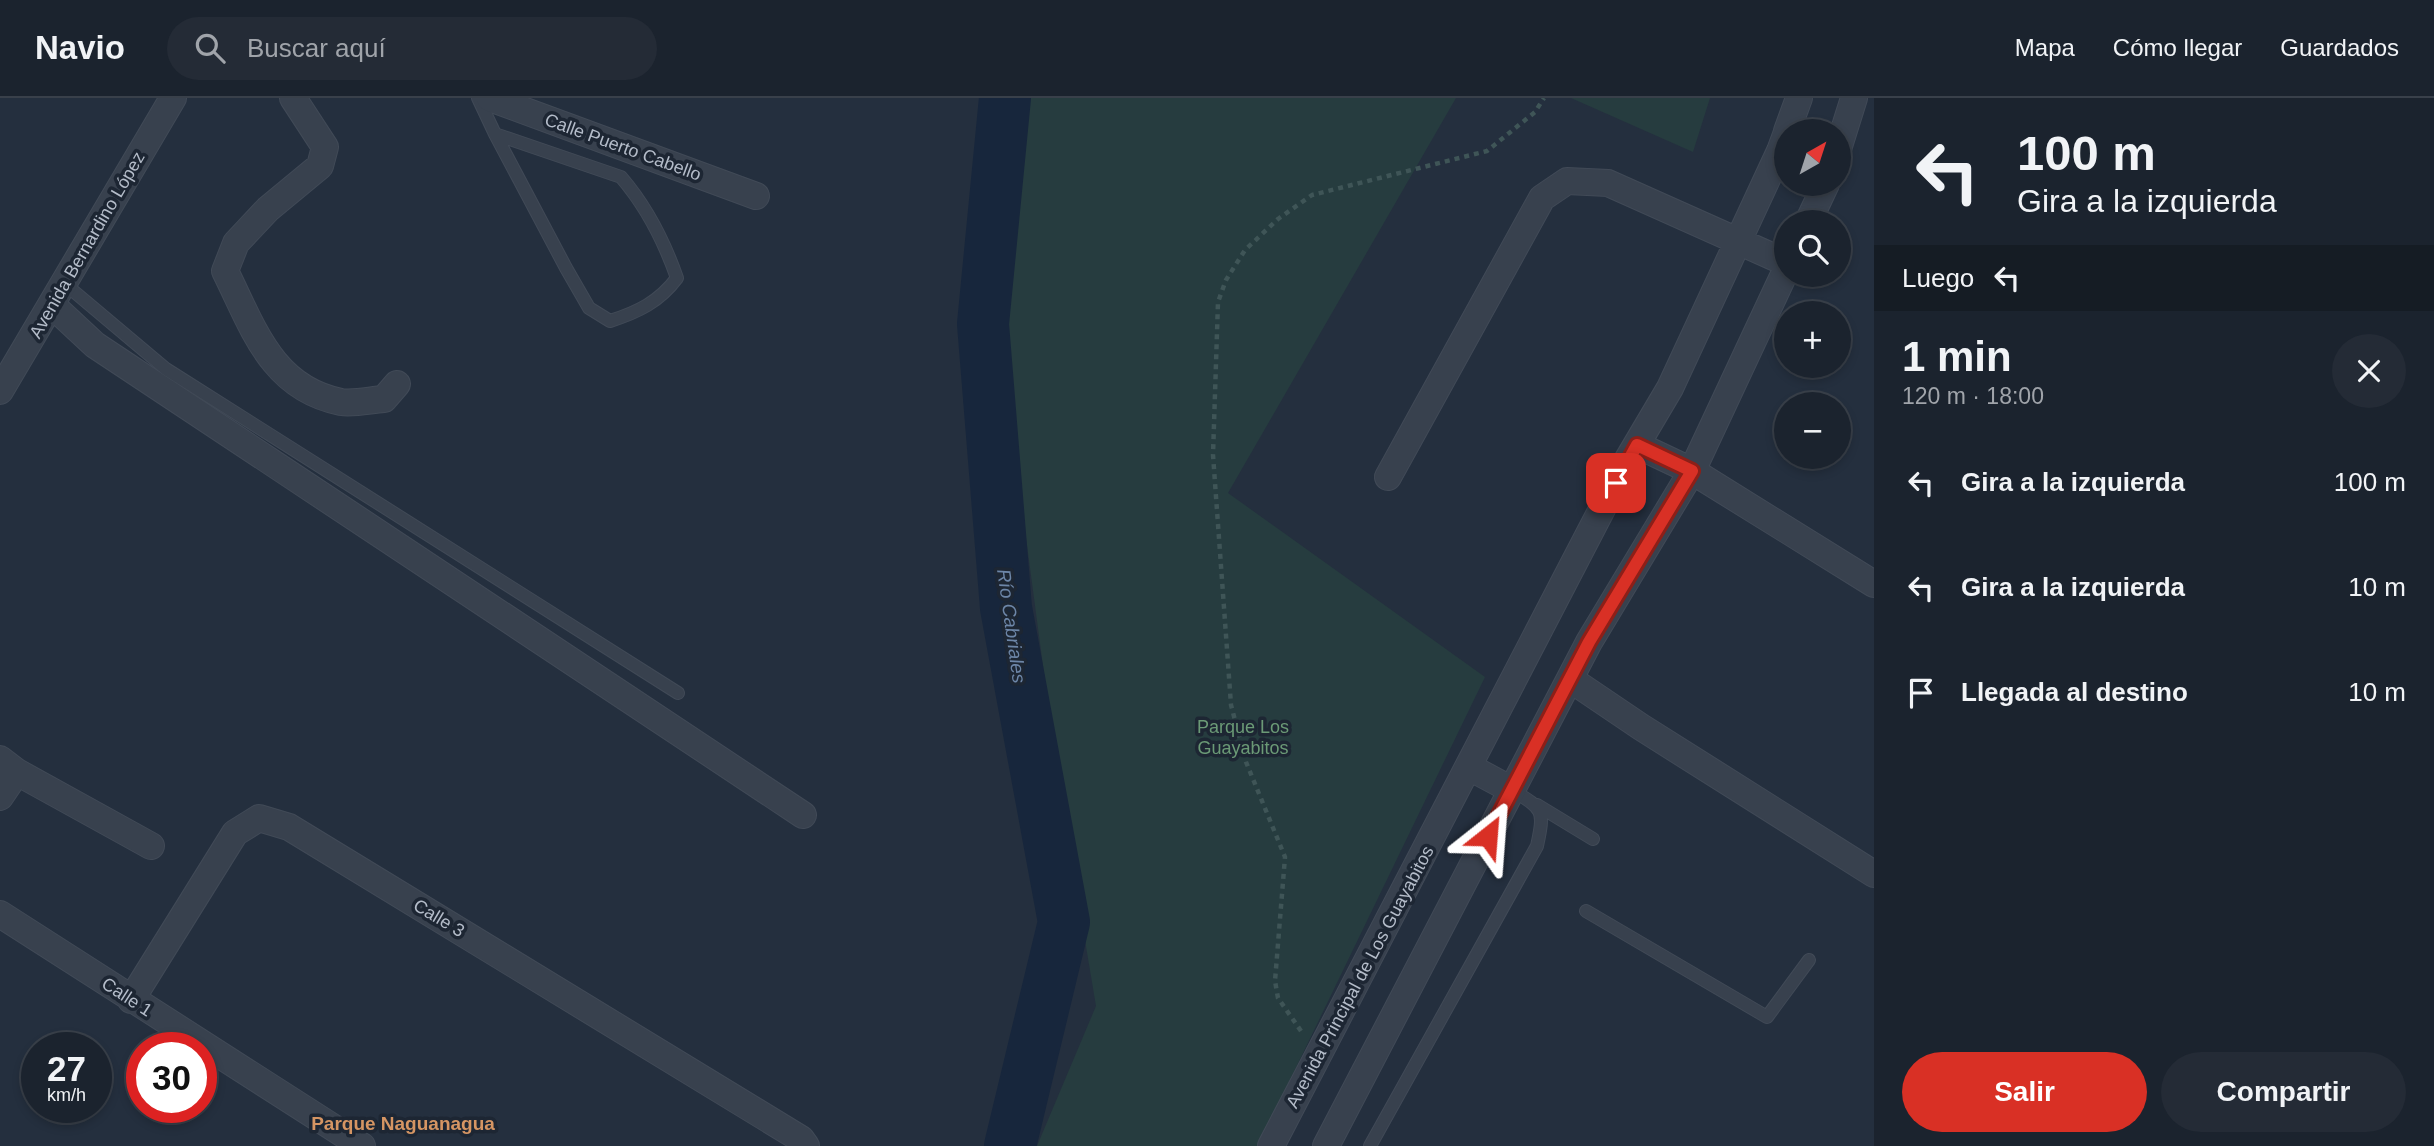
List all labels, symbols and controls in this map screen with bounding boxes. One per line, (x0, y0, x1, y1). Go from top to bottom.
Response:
search box (167, 17, 657, 80)
text: Navio (35, 29, 125, 66)
icon: search (191, 29, 229, 67)
text: Buscar aquí (247, 33, 386, 63)
text: Mapa (2015, 34, 2075, 61)
text: Cómo llegar (2113, 34, 2242, 61)
text: Guardados (2280, 34, 2399, 61)
street label: Calle Puerto Cabello (542, 109, 704, 185)
north arrow (1774, 119, 1852, 196)
map controls (1774, 119, 1851, 469)
icon: left (1902, 126, 1993, 217)
text: 100 m (2017, 126, 2156, 180)
street label: Avenida Bernardino López (25, 148, 149, 342)
text: Gira a la izquierda (2017, 183, 2277, 219)
button: search (1774, 210, 1851, 287)
icon: left (1988, 259, 2026, 297)
text: Luego (1902, 263, 1974, 293)
button: + (1774, 301, 1851, 378)
text: 1 min (1902, 333, 2012, 380)
button: close (2332, 334, 2406, 408)
text: 120 m · 18:00 (1902, 383, 2044, 409)
button: − (1774, 392, 1851, 469)
pin (1586, 453, 1646, 513)
icon: arrive (1597, 464, 1635, 502)
icon: left (1902, 464, 1940, 502)
text: Gira a la izquierda (1961, 467, 2185, 497)
text: 100 m (2334, 467, 2406, 497)
water label: Río Cabriales (993, 568, 1030, 685)
icon: left (1902, 569, 1940, 607)
text: Gira a la izquierda (1961, 572, 2185, 602)
text: 10 m (2348, 572, 2406, 602)
icon: arrive (1902, 674, 1940, 712)
text: Llegada al destino (1961, 677, 2188, 707)
text: 10 m (2348, 677, 2406, 707)
park label: Parque Los Guayabitos (1197, 717, 1289, 758)
position arrow (1451, 799, 1525, 873)
street label: Avenida Principal de Los Guayabitos (1282, 843, 1438, 1111)
street label: Calle 3 (410, 895, 468, 941)
street label: Calle 1 (98, 973, 156, 1021)
speed limit sign: 30 (126, 1032, 217, 1123)
text: 27 (47, 1049, 86, 1088)
button: Salir (1902, 1052, 2147, 1132)
button: Compartir (2161, 1052, 2406, 1132)
text: km/h (47, 1085, 86, 1105)
district label: Parque Naguanagua (311, 1113, 495, 1134)

